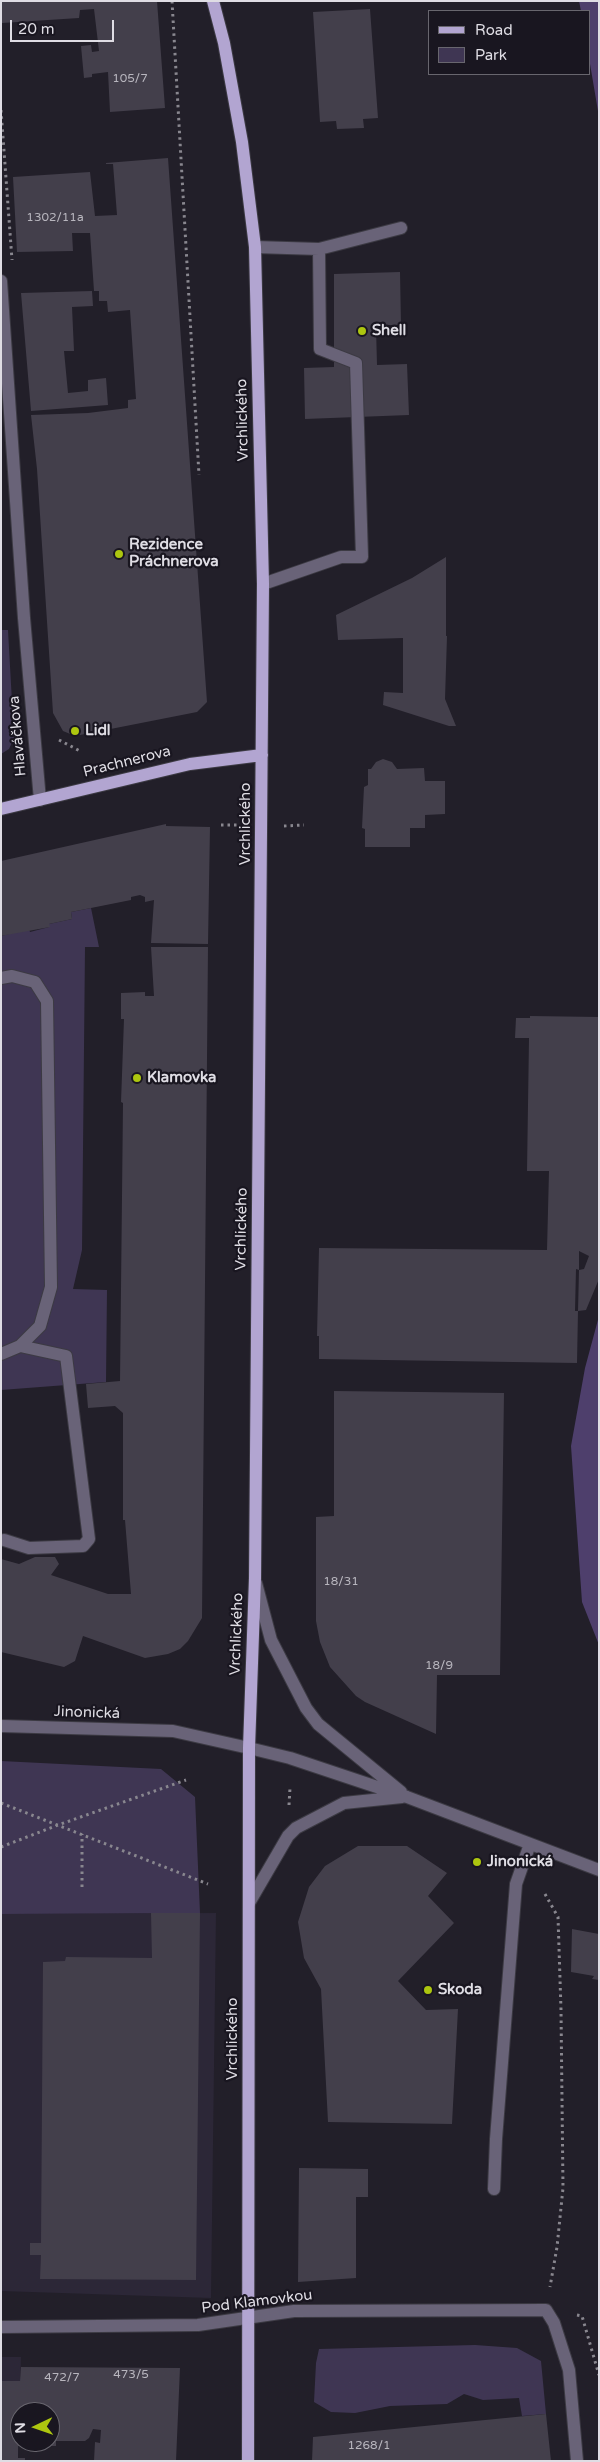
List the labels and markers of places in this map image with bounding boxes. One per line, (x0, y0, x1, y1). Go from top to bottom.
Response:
place label: Shell (372, 322, 406, 340)
marker: Shell (356, 325, 368, 337)
place label: Rezidence Práchnerova (129, 536, 219, 571)
marker: Rezidence Práchnerova (113, 548, 125, 560)
place label: Lidl (85, 722, 111, 740)
marker: Lidl (69, 725, 81, 737)
place label: Klamovka (147, 1069, 216, 1087)
marker: Klamovka (131, 1072, 143, 1084)
place label: Jinonická (487, 1853, 553, 1871)
marker: Jinonická (471, 1856, 483, 1868)
place label: Skoda (438, 1981, 482, 1999)
marker: Skoda (422, 1984, 434, 1996)

